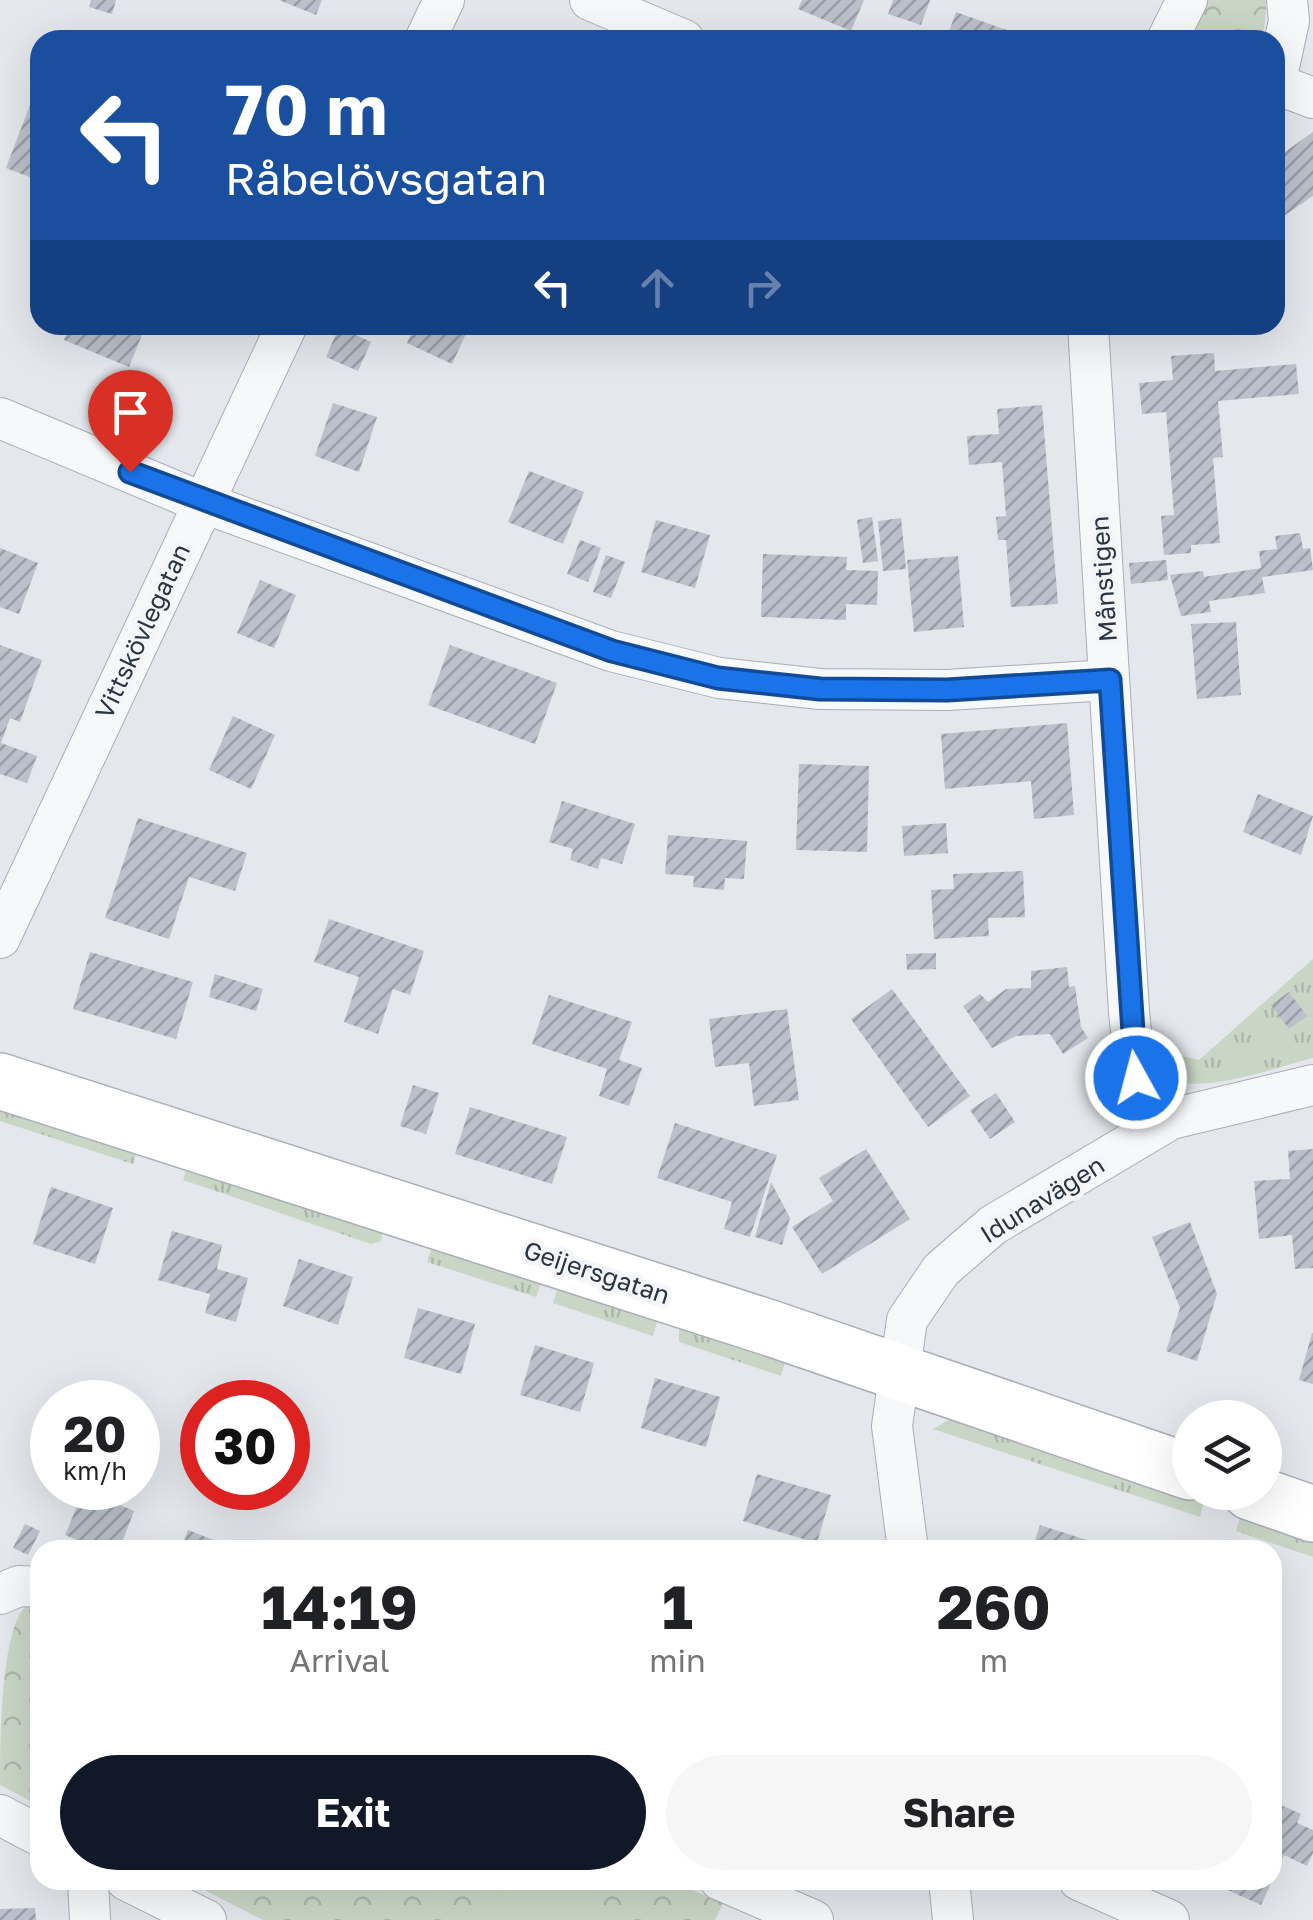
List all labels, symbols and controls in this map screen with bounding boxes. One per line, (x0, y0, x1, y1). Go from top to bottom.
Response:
text: 70 m (225, 66, 387, 150)
icon: left (60, 70, 190, 200)
text: Råbelövsgatan (225, 151, 547, 205)
icon: left (525, 260, 580, 315)
icon: ahead (630, 260, 685, 315)
icon: right (735, 260, 790, 315)
pin (88, 370, 173, 473)
icon: arrive (103, 385, 158, 440)
street label: Månstigen (1083, 515, 1123, 643)
street label: Vittskövlegatan (88, 539, 196, 723)
position arrow (1084, 1026, 1188, 1130)
street label: Idunavägen (974, 1149, 1110, 1249)
street label: Geijersgatan (520, 1234, 674, 1310)
speed limit sign: 30 (180, 1380, 310, 1510)
map controls (1172, 1400, 1282, 1510)
button: layers (1172, 1400, 1282, 1510)
text: 20 (63, 1403, 126, 1463)
text: km/h (63, 1455, 127, 1486)
text: 14:19 (261, 1570, 418, 1642)
text: 1 (662, 1570, 693, 1642)
text: 260 (937, 1570, 1051, 1642)
text: Arrival (289, 1641, 390, 1679)
text: min (649, 1641, 706, 1679)
text: m (980, 1641, 1008, 1679)
button: Exit (60, 1755, 646, 1870)
button: Share (666, 1755, 1252, 1870)

